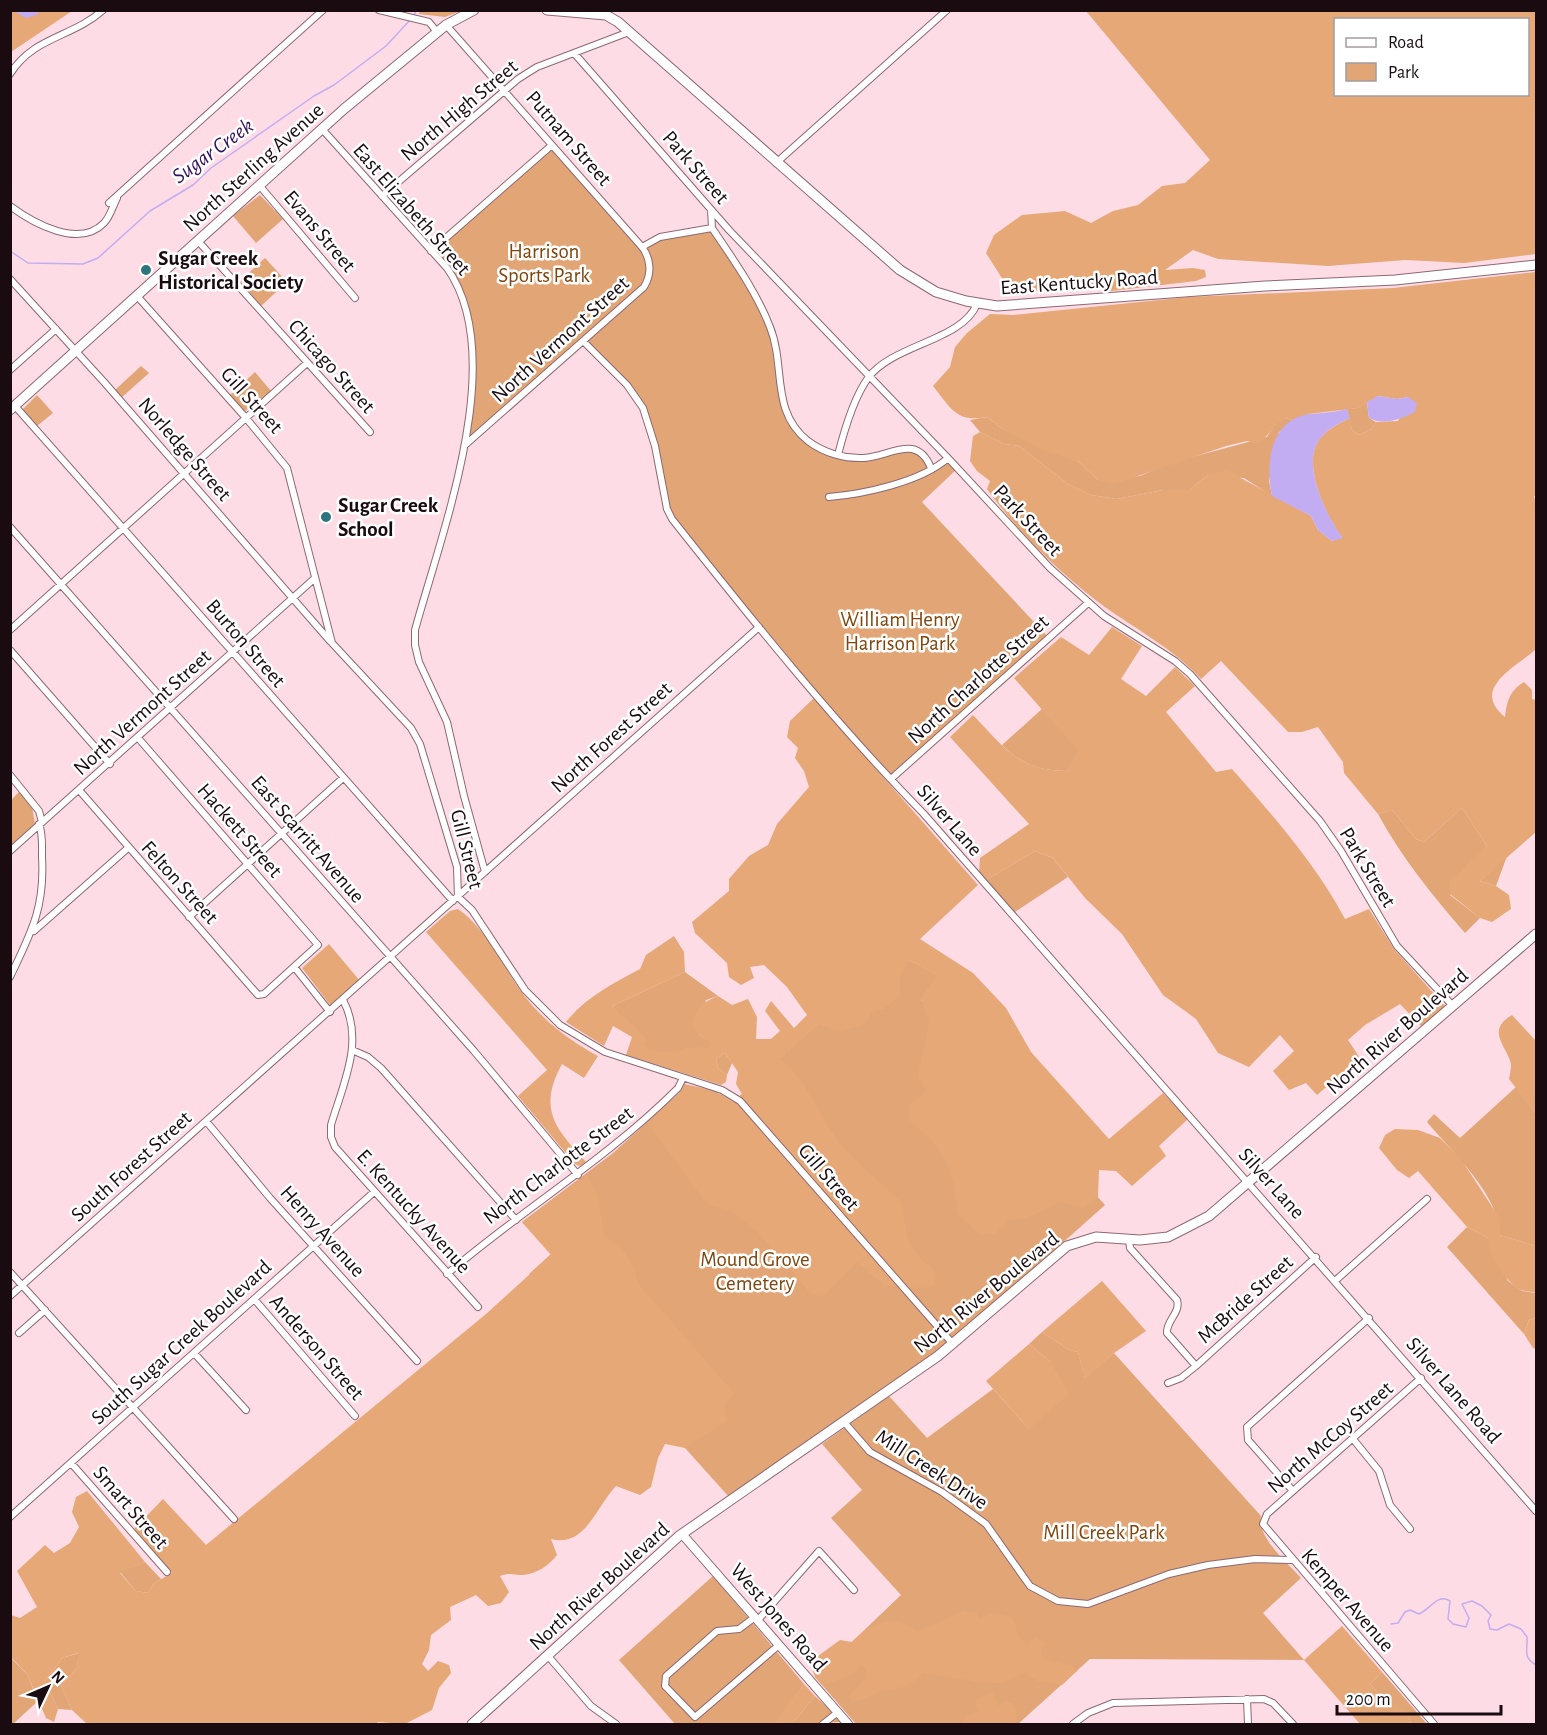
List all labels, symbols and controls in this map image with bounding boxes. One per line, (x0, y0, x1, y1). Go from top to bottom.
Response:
legend (1334, 18, 1529, 96)
text: Road (1388, 34, 1424, 52)
street label: North High Street (397, 55, 522, 165)
text: Park (1388, 64, 1420, 82)
street label: Putnam Street (522, 87, 615, 190)
street label: North Sterling Avenue (179, 99, 328, 236)
water label: Sugar Creek (168, 114, 257, 187)
street label: Park Street (658, 127, 733, 208)
street label: East Elizabeth Street (349, 139, 475, 279)
street label: Evans Street (280, 187, 360, 276)
park label: Harrison Sports Park (498, 241, 590, 286)
place label: Sugar Creek Historical Society (158, 248, 304, 293)
marker: Sugar Creek Historical Society (139, 263, 153, 277)
street label: East Kentucky Road (999, 267, 1159, 298)
street label: North Vermont Street (488, 272, 633, 406)
street label: Chicago Street (284, 315, 379, 417)
street label: Gill Street (217, 363, 287, 438)
street label: Norledge Street (134, 394, 235, 505)
street label: Park Street (990, 481, 1066, 560)
place label: Sugar Creek School (338, 495, 439, 540)
marker: Sugar Creek School (319, 510, 333, 524)
street label: Burton Street (202, 595, 289, 691)
park label: William Henry Harrison Park (840, 609, 960, 654)
street label: North Charlotte Street (904, 611, 1053, 748)
street label: North Vermont Street (70, 645, 215, 779)
street label: North Forest Street (547, 678, 676, 797)
street label: East Scarritt Avenue (247, 772, 368, 907)
street label: Hackett Street (193, 779, 286, 882)
street label: Silver Lane (913, 780, 986, 860)
street label: Gill Street (447, 807, 487, 891)
street label: Park Street (1336, 824, 1400, 911)
street label: Felton Street (137, 837, 222, 928)
street label: North River Boulevard (1323, 964, 1472, 1098)
street label: North Charlotte Street (480, 1102, 637, 1228)
street label: South Forest Street (67, 1107, 196, 1226)
street label: Gill Street (794, 1140, 863, 1215)
street label: Silver Lane (1235, 1144, 1309, 1223)
street label: E. Kentucky Avenue (353, 1145, 475, 1277)
street label: Henry Avenue (276, 1182, 369, 1281)
street label: North River Boulevard (910, 1228, 1063, 1357)
park label: Mound Grove Cemetery (700, 1249, 810, 1294)
street label: McBride Street (1194, 1251, 1297, 1347)
street label: South Sugar Creek Boulevard (87, 1256, 275, 1429)
street label: Anderson Street (265, 1291, 368, 1404)
street label: Silver Lane Road (1402, 1333, 1505, 1447)
street label: North McCoy Street (1264, 1377, 1397, 1497)
street label: Mill Creek Drive (872, 1426, 991, 1513)
street label: Smart Street (89, 1462, 172, 1553)
street label: North River Boulevard (526, 1518, 673, 1654)
park label: Mill Creek Park (1043, 1522, 1165, 1543)
street label: Kemper Avenue (1297, 1545, 1398, 1656)
street label: West Jones Road (726, 1559, 831, 1675)
north arrow (18, 1657, 78, 1717)
text: N (48, 1668, 68, 1687)
scale bar (1337, 1678, 1500, 1716)
text: 200 m (1346, 1691, 1391, 1709)

